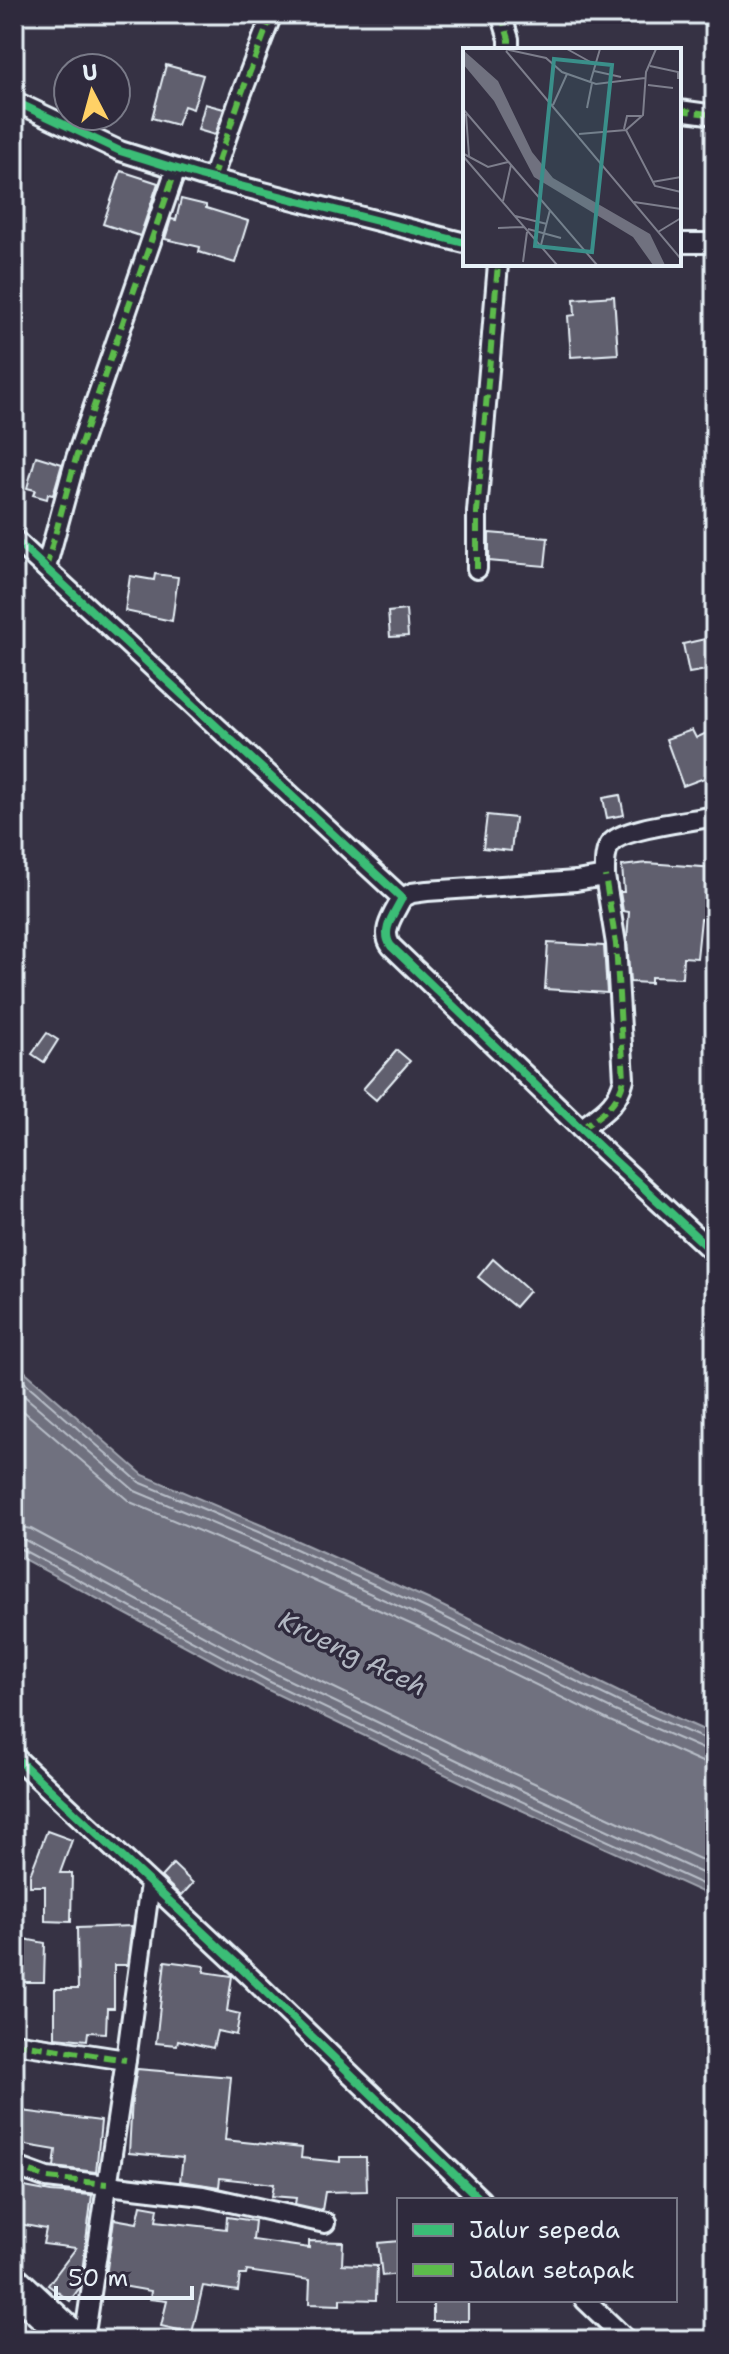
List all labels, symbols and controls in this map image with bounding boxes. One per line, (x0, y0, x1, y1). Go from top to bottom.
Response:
inset map (463, 48, 681, 266)
north arrow (52, 52, 132, 132)
text: U (81, 57, 99, 88)
water label: Krueng Aceh (273, 1602, 433, 1704)
legend (397, 2198, 677, 2302)
text: Jalur sepeda (469, 2214, 620, 2246)
scale bar (56, 2250, 192, 2300)
text: Jalan setapak (469, 2254, 635, 2286)
text: 50 m (68, 2262, 128, 2294)

